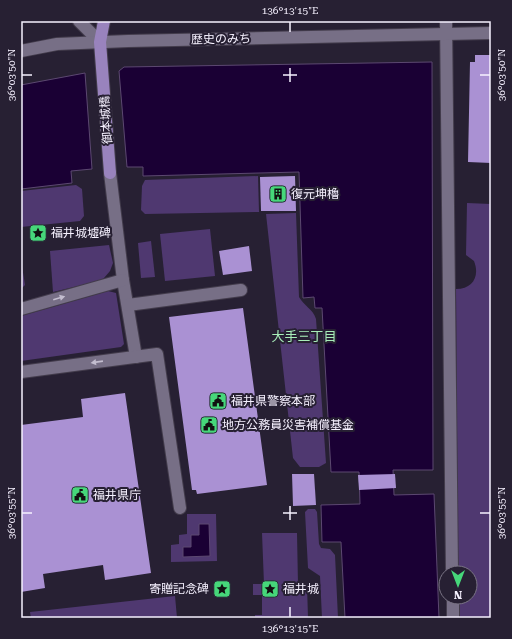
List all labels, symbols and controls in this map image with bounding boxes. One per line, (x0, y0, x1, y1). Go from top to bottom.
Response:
text: 136°13'15"E (262, 5, 318, 16)
street label: 歴史のみち (191, 31, 251, 47)
text: 36°03'50"N (6, 49, 17, 101)
text: 36°03'50"N (496, 49, 507, 101)
street label: 御本城橋 (97, 96, 115, 144)
building icon: 復元坤櫓 (268, 184, 288, 204)
place label: 復元坤櫓 (291, 187, 339, 201)
place icon: 福井城墟碑 (28, 223, 48, 243)
place label: 福井城墟碑 (51, 226, 111, 240)
one-way arrow (53, 295, 65, 301)
district label: 大手三丁目 (271, 329, 337, 344)
one-way arrow (91, 359, 103, 365)
public building icon: 福井県警察本部 (208, 391, 228, 411)
place label: 福井県警察本部 (231, 394, 315, 408)
public building icon: 地方公務員災害補償基金 (199, 415, 219, 435)
place label: 地方公務員災害補償基金 (222, 418, 354, 432)
public building icon: 福井県庁 (70, 485, 90, 505)
text: 36°03'55"N (6, 487, 17, 539)
text: 36°03'55"N (496, 487, 507, 539)
place label: 福井県庁 (93, 488, 141, 502)
north arrow (438, 565, 478, 605)
place icon: 寄贈記念碑 (212, 579, 232, 599)
place icon: 福井城 (260, 579, 280, 599)
place label: 寄贈記念碑 (149, 582, 209, 596)
place label: 福井城 (283, 582, 319, 596)
text: N (453, 588, 462, 601)
text: 136°13'15"E (262, 623, 318, 634)

